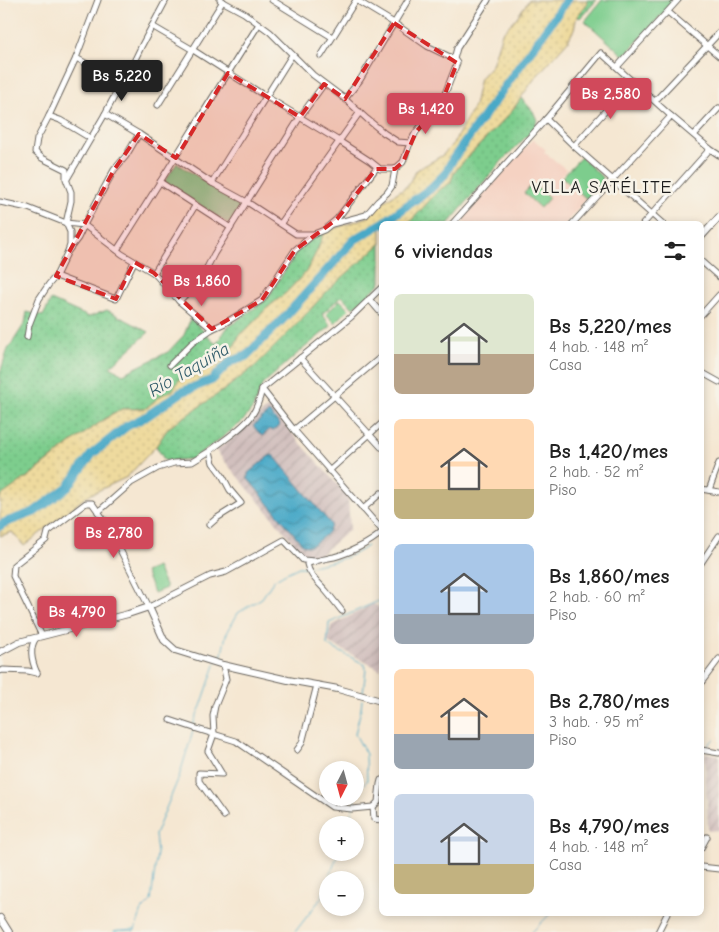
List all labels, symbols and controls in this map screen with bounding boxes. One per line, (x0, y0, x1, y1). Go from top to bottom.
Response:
pin: Bs 5,220 (70, 59, 174, 102)
text: Bs 5,220 (93, 67, 151, 85)
pin: Bs 2,580 (559, 78, 663, 120)
text: Bs 2,580 (581, 85, 641, 103)
pin: Bs 1,420 (374, 92, 478, 135)
text: Bs 1,420 (398, 100, 454, 118)
district label: VILLA SATÉLITE (532, 176, 672, 198)
icon: filters (661, 237, 689, 265)
text: 6 viviendas (394, 239, 493, 263)
pin: Bs 1,860 (150, 264, 254, 307)
text: Bs 1,860 (173, 272, 231, 290)
icon: home (434, 314, 494, 374)
text: Bs 5,220/mes (549, 314, 671, 338)
text: 4 hab. · 148 m² (549, 338, 648, 356)
water label: Río Taquiña (145, 339, 233, 401)
text: Casa (549, 356, 582, 374)
icon: home (434, 439, 494, 499)
text: Bs 1,420/mes (549, 439, 668, 463)
text: 2 hab. · 52 m² (549, 463, 643, 481)
text: Piso (549, 481, 577, 499)
pin: Bs 2,780 (62, 516, 166, 559)
text: Bs 2,780 (85, 524, 143, 542)
icon: home (434, 564, 494, 624)
text: Bs 1,860/mes (549, 564, 669, 588)
text: 2 hab. · 60 m² (549, 588, 645, 606)
pin: Bs 4,790 (25, 596, 129, 638)
text: Bs 4,790 (48, 603, 106, 621)
text: Piso (549, 606, 577, 624)
icon: home (434, 689, 494, 749)
text: Bs 2,780/mes (549, 689, 669, 713)
text: 3 hab. · 95 m² (549, 713, 643, 731)
text: Piso (549, 731, 577, 749)
north arrow (319, 761, 364, 806)
map controls (319, 761, 364, 916)
icon: home (434, 814, 494, 874)
text: Bs 4,790/mes (549, 814, 669, 838)
button: + (319, 816, 364, 861)
text: 4 hab. · 148 m² (549, 838, 648, 856)
text: Casa (549, 856, 582, 874)
button: − (319, 871, 364, 916)

